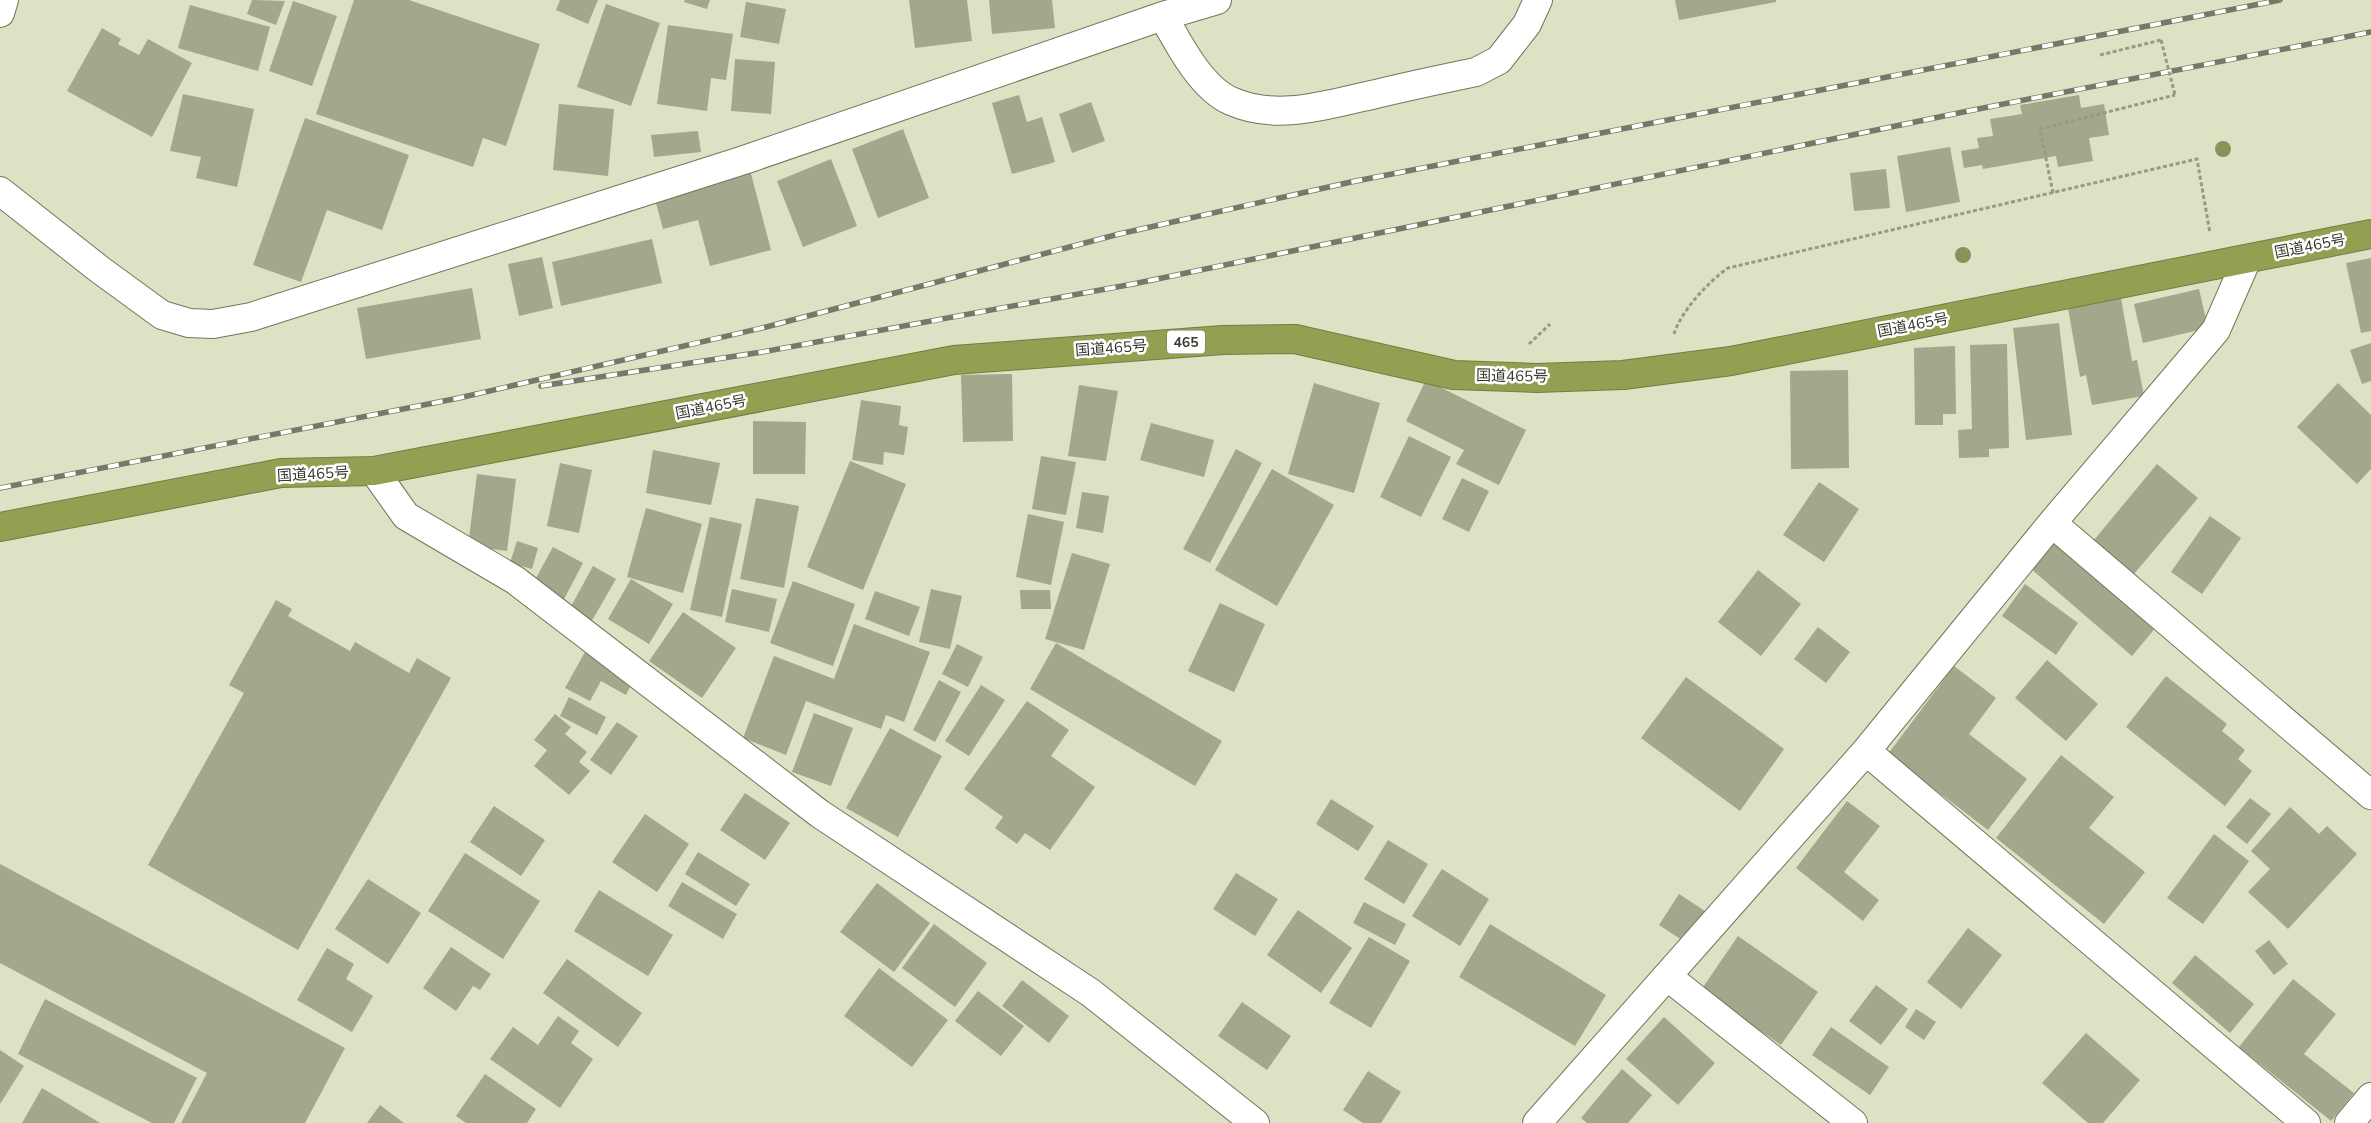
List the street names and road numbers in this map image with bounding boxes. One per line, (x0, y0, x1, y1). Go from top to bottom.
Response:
street label: 国道465号 (2273, 229, 2347, 263)
street label: 国道465号 (1876, 308, 1950, 342)
road number: 465 (1167, 331, 1205, 354)
street label: 国道465号 (1074, 336, 1148, 360)
street label: 国道465号 (1476, 365, 1548, 387)
street label: 国道465号 (674, 390, 748, 424)
street label: 国道465号 (277, 462, 349, 486)

